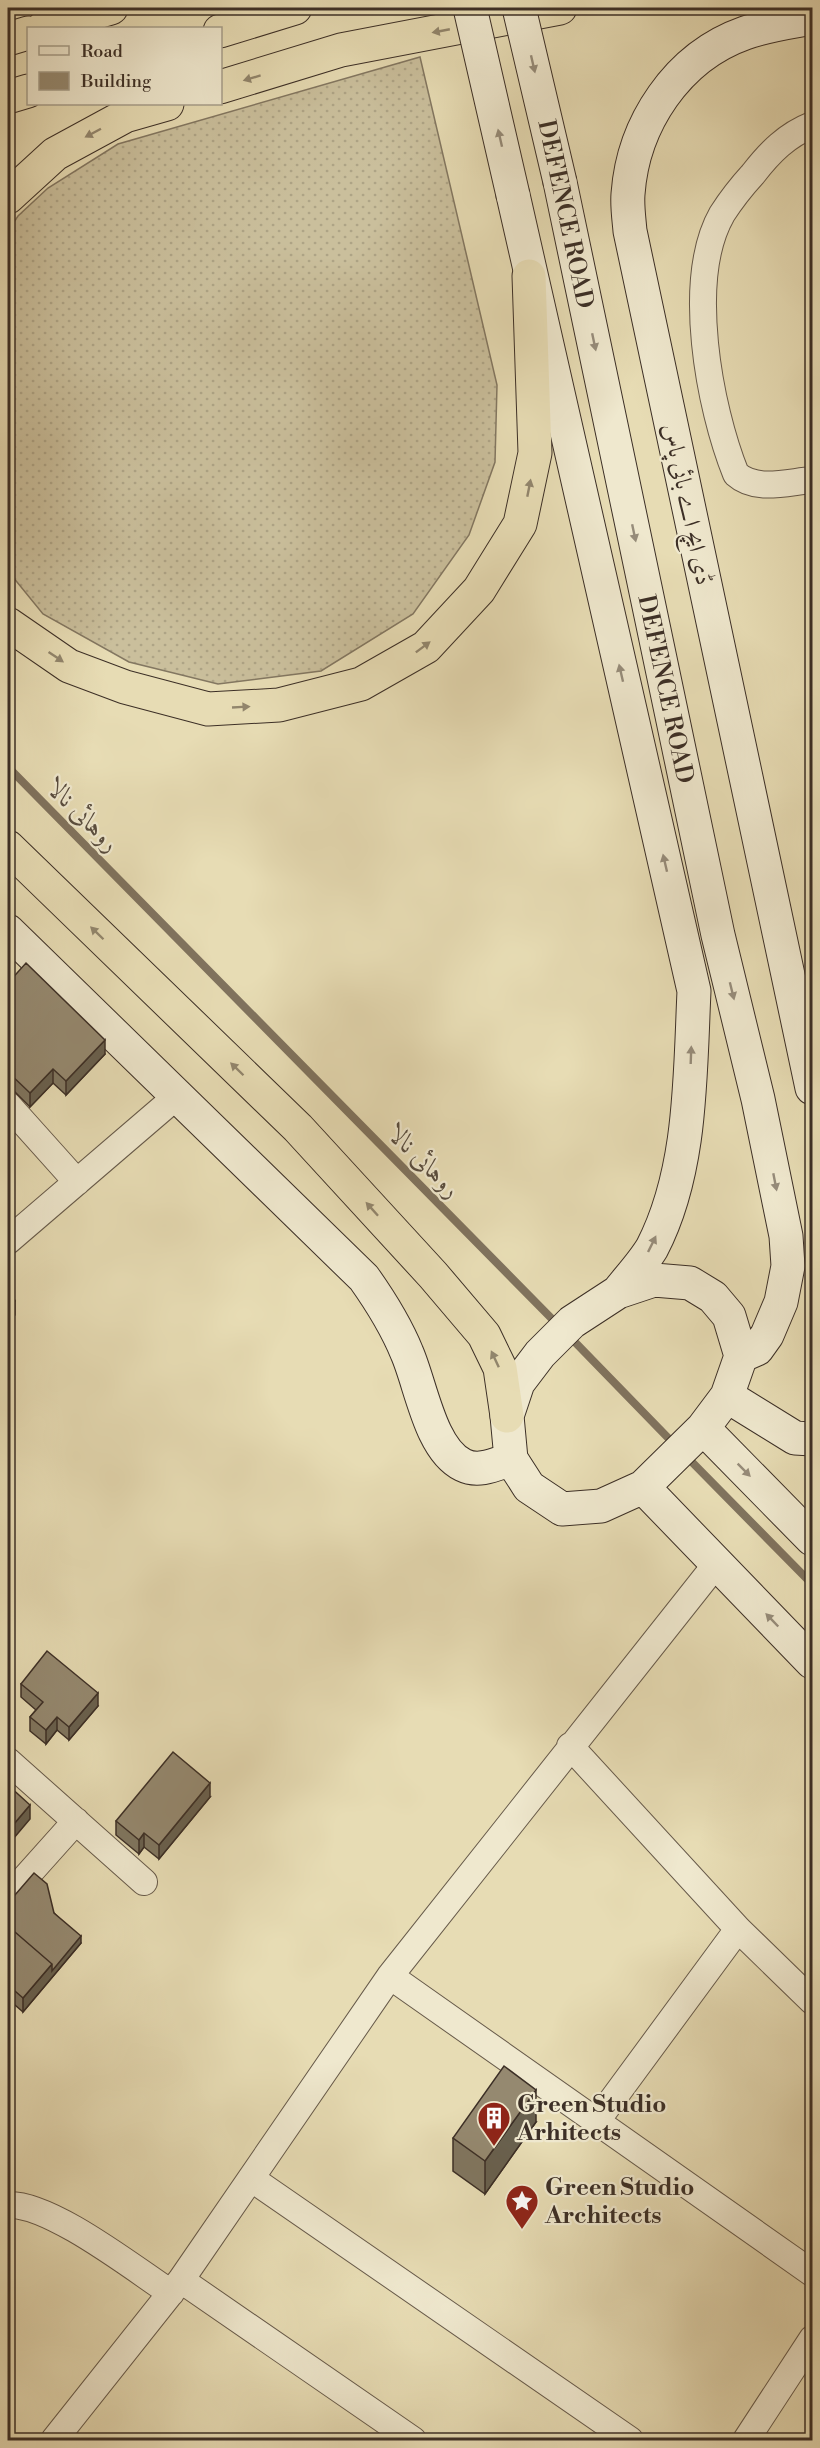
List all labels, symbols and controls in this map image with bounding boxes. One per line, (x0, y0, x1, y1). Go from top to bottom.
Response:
legend (27, 27, 222, 105)
one-way arrow (432, 27, 451, 36)
text: Road (81, 40, 124, 63)
one-way arrow (528, 55, 538, 74)
text: Building (80, 70, 152, 93)
one-way arrow (243, 73, 261, 83)
street label: DEFENCE ROAD (530, 117, 600, 311)
one-way arrow (85, 128, 102, 138)
one-way arrow (494, 129, 504, 148)
one-way arrow (590, 333, 599, 352)
street label: ڈی ایچ اے بائی پاس (651, 421, 719, 588)
one-way arrow (525, 478, 534, 497)
one-way arrow (629, 524, 639, 542)
street label: DEFENCE ROAD (630, 592, 700, 786)
one-way arrow (416, 642, 431, 654)
one-way arrow (47, 651, 63, 663)
one-way arrow (616, 664, 625, 683)
one-way arrow (232, 702, 251, 711)
water label: روہائی نالا (39, 771, 127, 859)
one-way arrow (660, 854, 670, 872)
one-way arrow (89, 926, 104, 940)
one-way arrow (727, 982, 737, 1001)
one-way arrow (687, 1045, 696, 1064)
one-way arrow (230, 1062, 244, 1076)
water label: روہائی نالا (380, 1117, 468, 1205)
one-way arrow (771, 1172, 780, 1191)
one-way arrow (366, 1202, 379, 1217)
one-way arrow (647, 1235, 657, 1252)
one-way arrow (491, 1350, 500, 1367)
one-way arrow (737, 1462, 751, 1476)
one-way arrow (765, 1613, 779, 1628)
place label: Green Studio Arhitects (516, 2090, 666, 2148)
building icon: Green Studio Arhitects (476, 2100, 512, 2147)
place label: Green Studio Architects (544, 2173, 694, 2231)
place icon: Green Studio Architects (504, 2183, 540, 2230)

